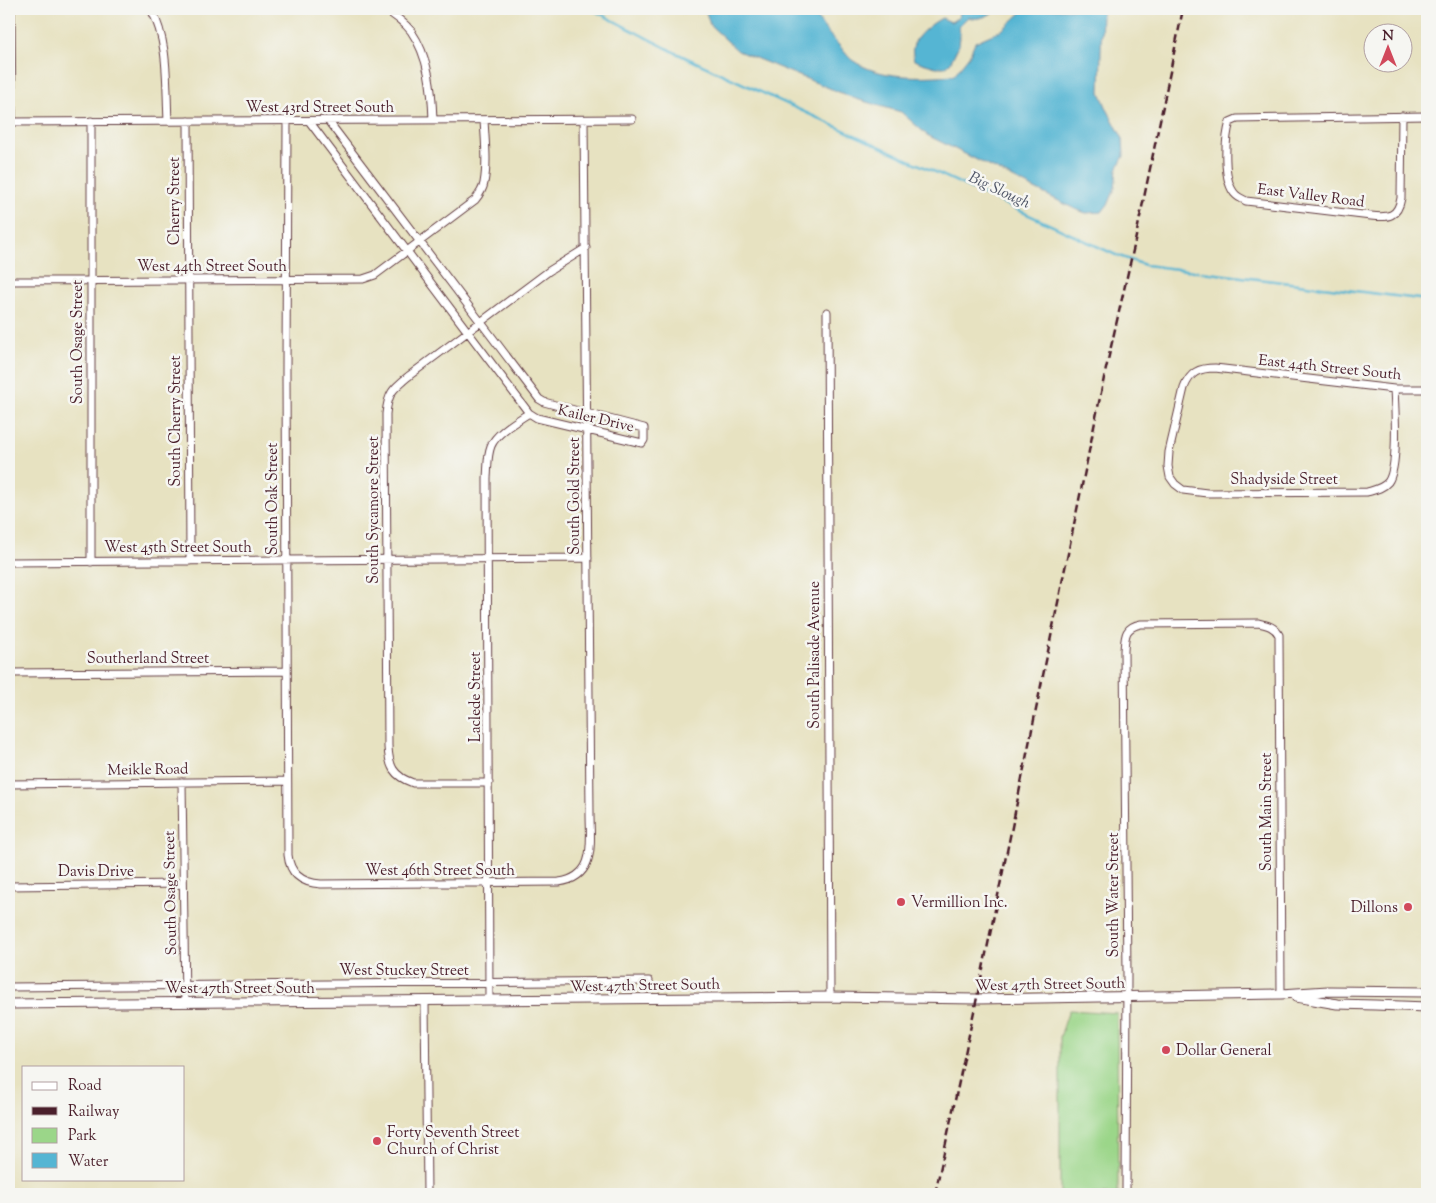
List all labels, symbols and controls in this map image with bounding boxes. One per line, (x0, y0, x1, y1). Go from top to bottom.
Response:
north arrow (1364, 22, 1414, 72)
text: N (1382, 27, 1394, 47)
street label: West 43rd Street South (246, 98, 395, 119)
street label: Cherry Street (165, 157, 186, 245)
water label: Big Slough (964, 167, 1034, 216)
street label: East Valley Road (1256, 180, 1366, 214)
street label: West 44th Street South (137, 257, 287, 278)
street label: South Osage Street (68, 280, 89, 404)
street label: East 44th Street South (1257, 351, 1403, 386)
street label: South Cherry Street (166, 355, 187, 487)
street label: Kailer Drive (555, 400, 636, 438)
street label: South Sycamore Street (364, 436, 385, 584)
street label: South Gold Street (565, 437, 586, 555)
street label: South Oak Street (263, 443, 284, 555)
street label: Shadyside Street (1230, 470, 1338, 491)
street label: West 45th Street South (104, 538, 252, 559)
street label: South Palisade Avenue (805, 581, 826, 729)
street label: Southerland Street (87, 649, 209, 670)
street label: Laclede Street (466, 652, 487, 742)
street label: South Main Street (1257, 753, 1278, 871)
street label: Meikle Road (107, 759, 189, 782)
street label: South Osage Street (160, 831, 183, 955)
street label: South Water Street (1104, 832, 1125, 958)
street label: West 46th Street South (365, 861, 515, 882)
street label: Davis Drive (58, 862, 134, 883)
place label: Vermillion Inc. (911, 893, 1008, 914)
marker: Vermillion Inc. (895, 896, 907, 908)
place label: Dillons (1351, 898, 1398, 919)
marker: Dillons (1402, 901, 1414, 913)
street label: West Stuckey Street (339, 961, 469, 982)
street label: West 47th Street South (975, 974, 1126, 997)
street label: West 47th Street South (570, 975, 721, 998)
street label: West 47th Street South (165, 979, 315, 1000)
place label: Dollar General (1176, 1041, 1272, 1062)
marker: Dollar General (1160, 1044, 1172, 1056)
legend (22, 1066, 185, 1180)
text: Road (68, 1076, 102, 1097)
text: Railway (68, 1102, 120, 1123)
place label: Forty Seventh Street Church of Christ (387, 1123, 519, 1161)
text: Park (68, 1126, 97, 1147)
marker: Forty Seventh Street Church of Christ (371, 1135, 383, 1147)
text: Water (68, 1152, 109, 1173)

